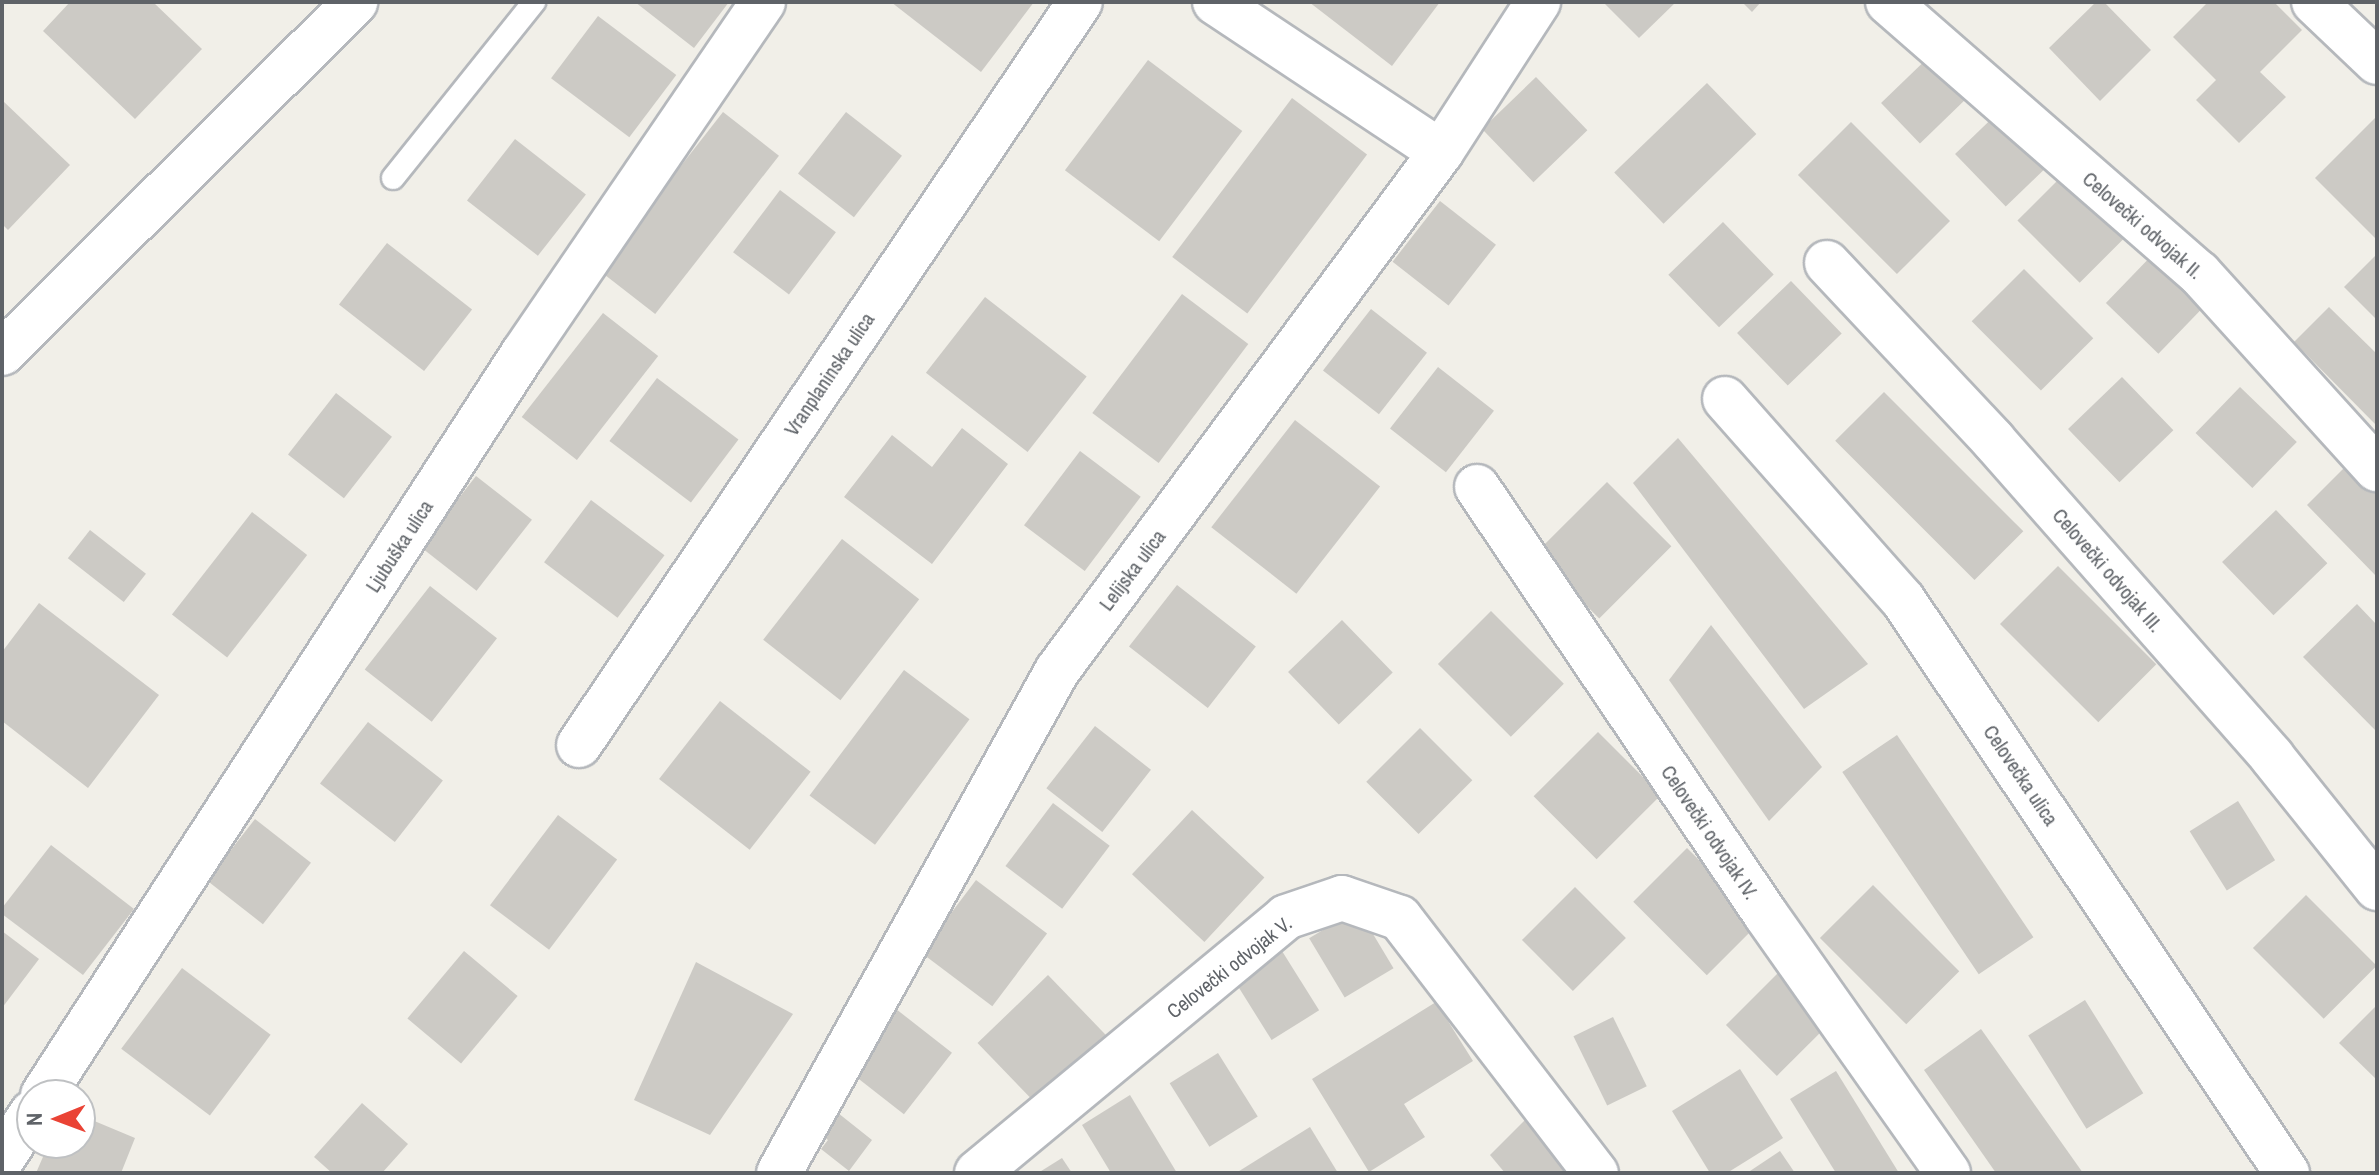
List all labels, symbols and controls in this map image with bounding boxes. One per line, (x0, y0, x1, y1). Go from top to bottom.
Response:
street label: Celovečki odvojak II. (2078, 166, 2208, 284)
street label: Vranplaninska ulica (779, 308, 879, 440)
street label: Ljubuška ulica (360, 496, 438, 596)
street label: Celovečki odvojak III. (2048, 503, 2168, 637)
street label: Lelijska ulica (1094, 525, 1170, 615)
street label: Celovečka ulica (1979, 720, 2063, 830)
street label: Celovečki odvojak IV. (1656, 761, 1764, 903)
street label: Celovečki odvojak V. (1162, 911, 1296, 1023)
north arrow (16, 1079, 96, 1159)
text: N (19, 1113, 49, 1126)

